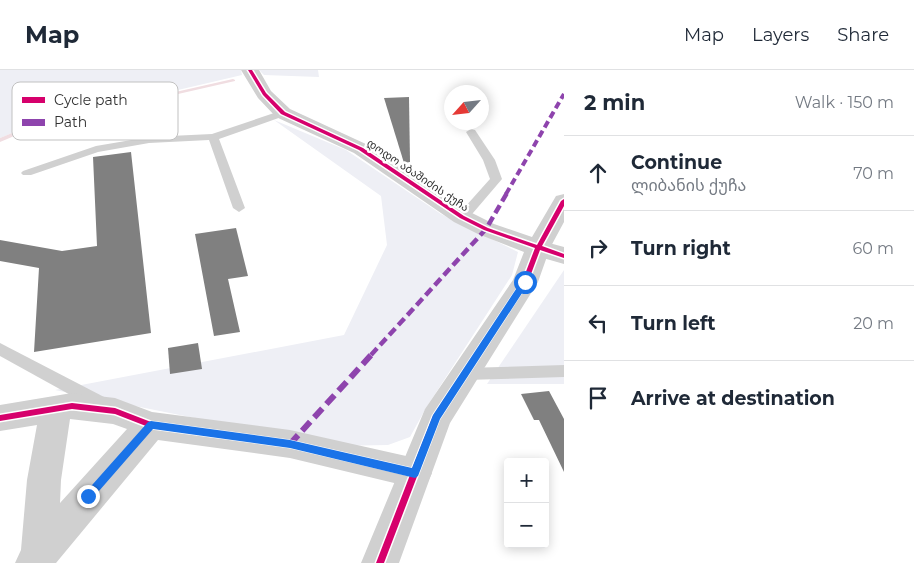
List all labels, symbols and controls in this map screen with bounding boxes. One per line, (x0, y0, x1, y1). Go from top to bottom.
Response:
text: Map (25, 20, 79, 49)
text: Map (684, 24, 724, 46)
text: Layers (752, 24, 809, 46)
text: Share (837, 24, 889, 46)
legend (12, 82, 178, 140)
north arrow (444, 85, 489, 130)
text: 2 min (584, 90, 645, 115)
text: Cycle path (54, 91, 128, 109)
text: Walk · 150 m (795, 93, 894, 112)
text: Path (54, 113, 87, 131)
street label: დოდო აბაშიძის ქუჩა (364, 136, 472, 214)
text: Continue (631, 151, 722, 174)
icon: ahead (584, 159, 612, 187)
text: 70 m (853, 164, 894, 183)
text: ლიბანის ქუჩა (631, 176, 746, 195)
icon: right (584, 234, 612, 262)
text: Turn right (631, 237, 731, 260)
text: 60 m (852, 239, 894, 258)
route start (514, 271, 537, 294)
icon: left (584, 309, 612, 337)
text: Turn left (631, 312, 716, 335)
text: 20 m (853, 314, 894, 333)
icon: arrive (584, 384, 612, 412)
text: Arrive at destination (631, 387, 835, 410)
map controls (504, 458, 549, 548)
button: + (504, 458, 549, 503)
route end (77, 485, 100, 508)
button: − (504, 503, 549, 548)

